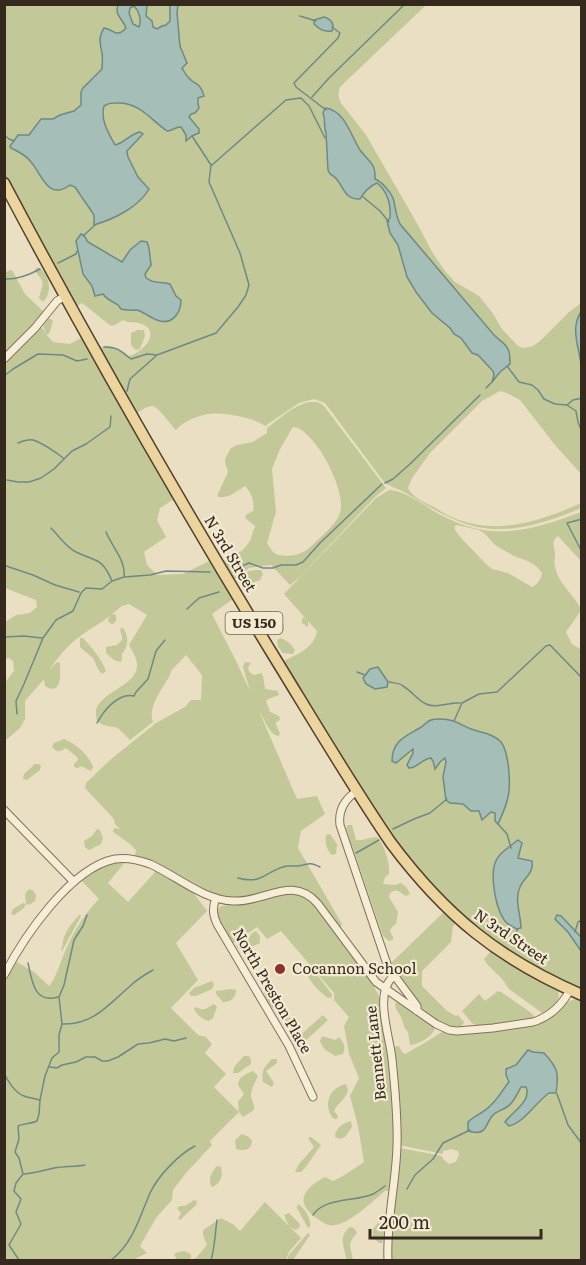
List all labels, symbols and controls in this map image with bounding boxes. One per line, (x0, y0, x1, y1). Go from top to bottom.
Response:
street label: N 3rd Street (199, 511, 263, 596)
road number: US 150 (226, 612, 282, 634)
street label: N 3rd Street (470, 902, 554, 969)
street label: North Preston Place (228, 923, 319, 1057)
place label: Cocannon School (292, 956, 416, 979)
marker: Cocannon School (273, 962, 287, 976)
street label: Bennett Lane (358, 1005, 391, 1102)
scale bar (370, 1202, 541, 1240)
text: 200 m (379, 1208, 430, 1235)

